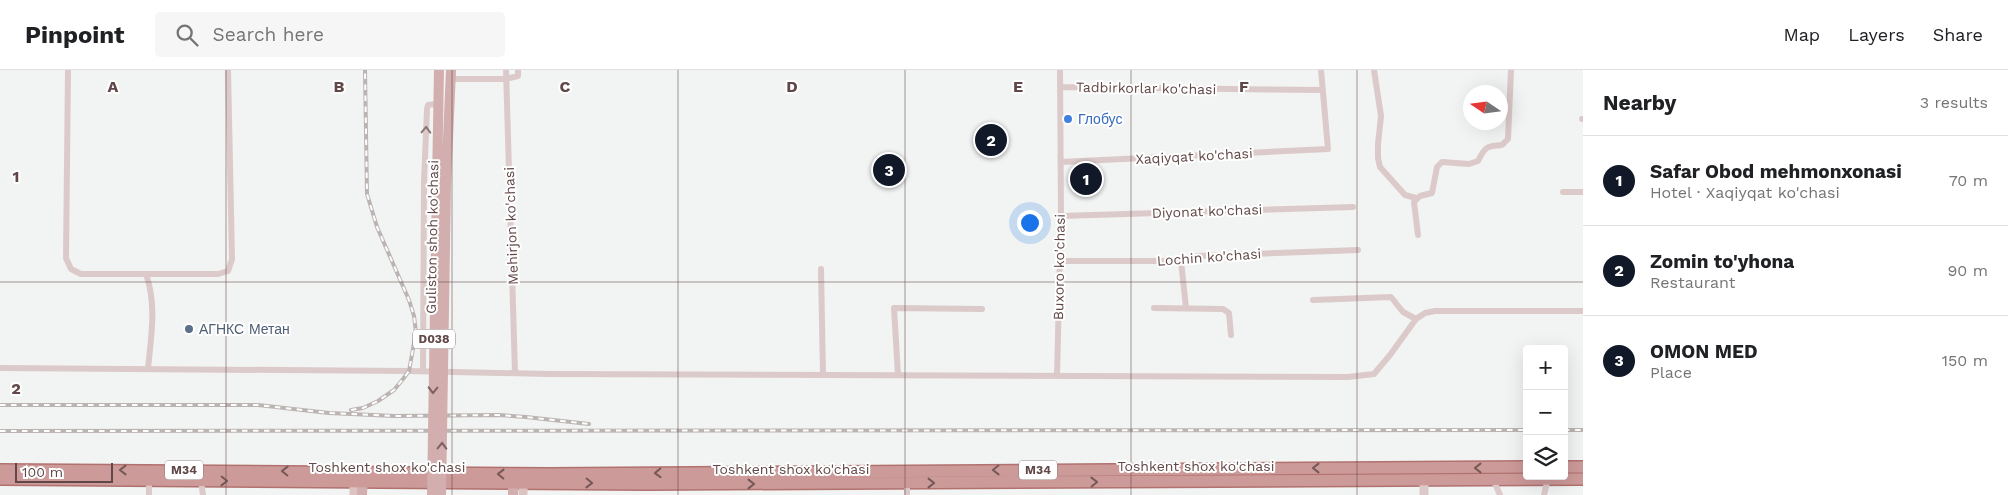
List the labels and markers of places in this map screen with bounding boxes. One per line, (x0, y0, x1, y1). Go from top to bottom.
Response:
place label: Глобус (1078, 111, 1122, 127)
marker: Глобус (1062, 113, 1074, 125)
pin: 2 (975, 121, 1007, 159)
pin: 3 (873, 151, 905, 189)
pin: 1 (1070, 160, 1102, 198)
place label: АГНКС Метан (199, 321, 290, 337)
marker: АГНКС Метан (183, 323, 195, 335)

